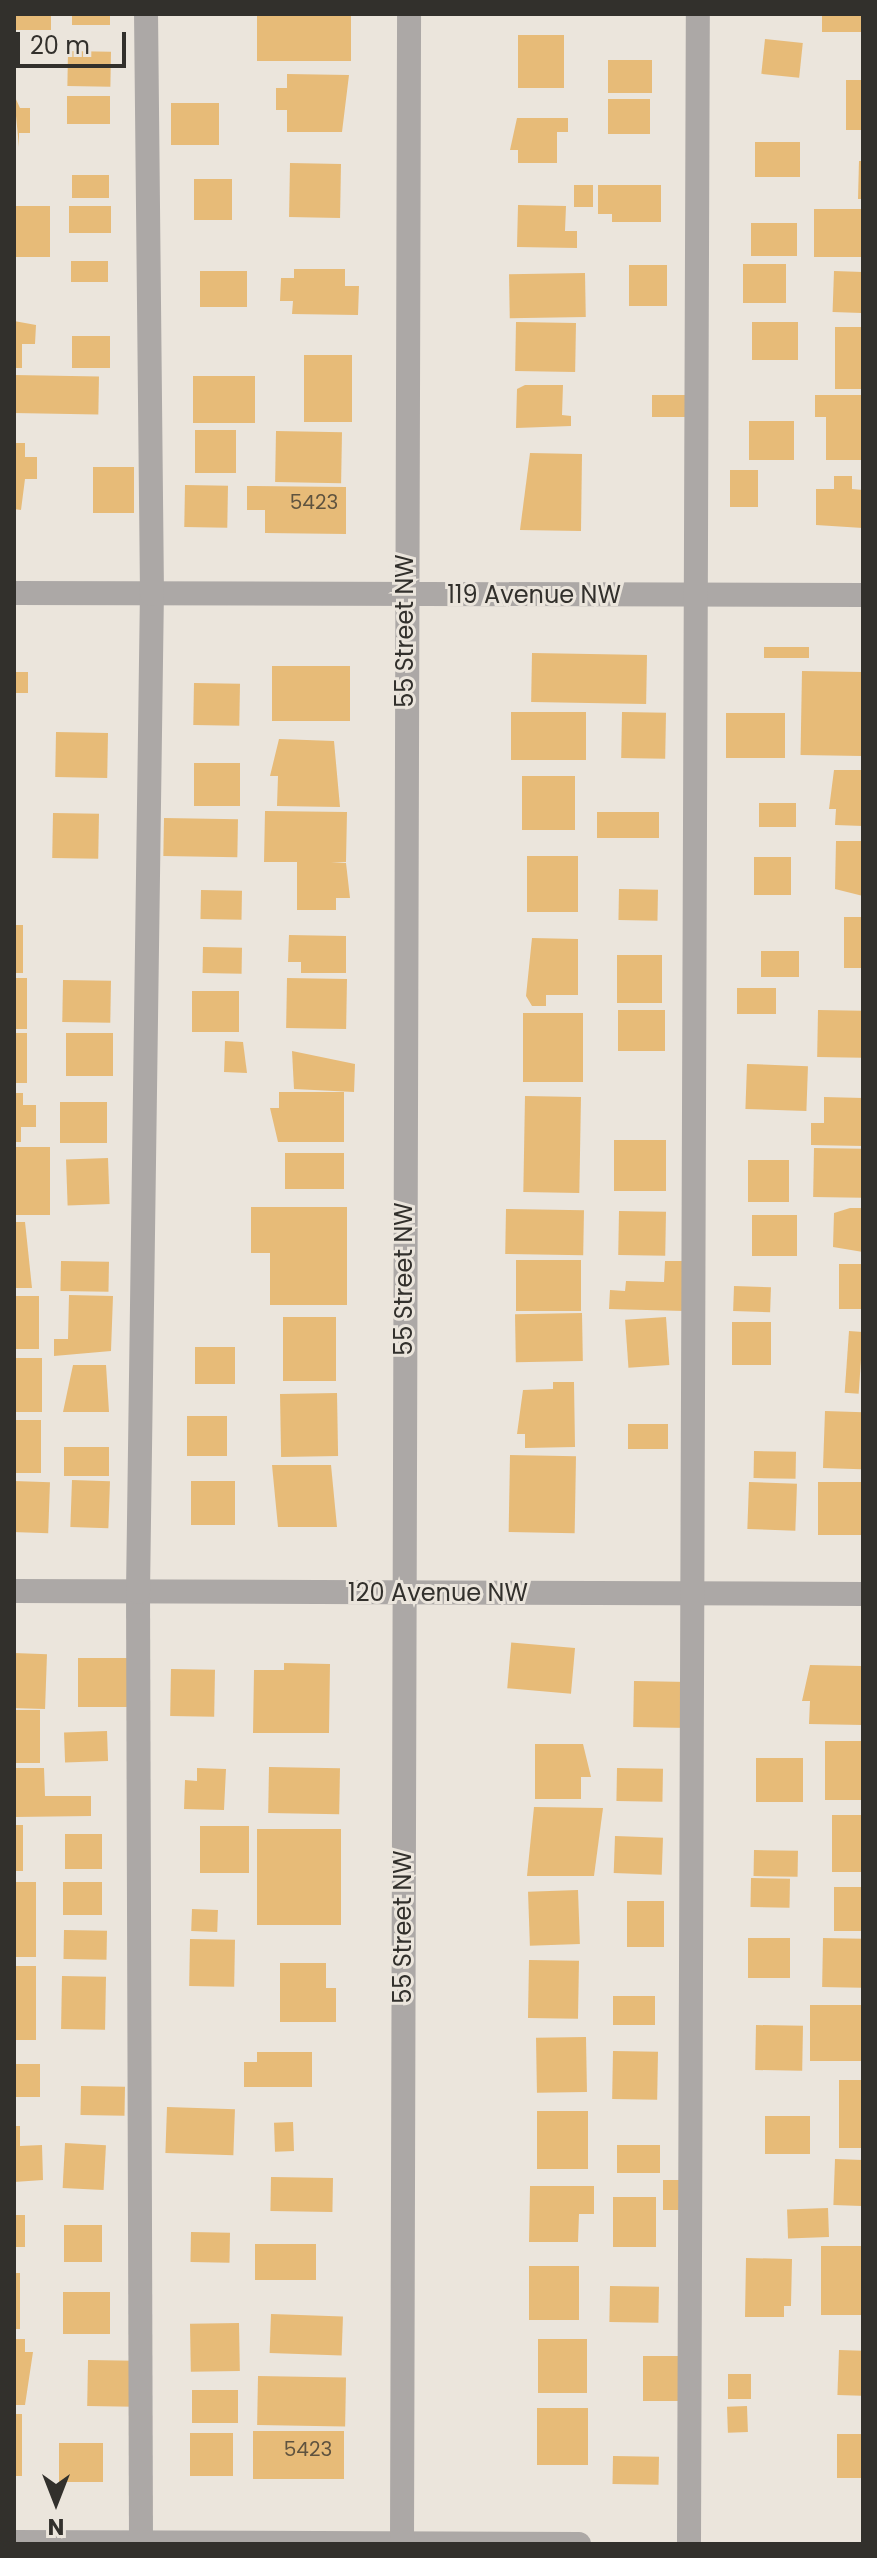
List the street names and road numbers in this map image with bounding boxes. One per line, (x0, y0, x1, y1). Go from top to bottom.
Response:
street label: 55 Street NW (391, 554, 419, 708)
street label: 119 Avenue NW (447, 581, 621, 609)
street label: 55 Street NW (390, 1202, 418, 1356)
street label: 120 Avenue NW (348, 1579, 528, 1607)
street label: 55 Street NW (389, 1850, 417, 2004)

